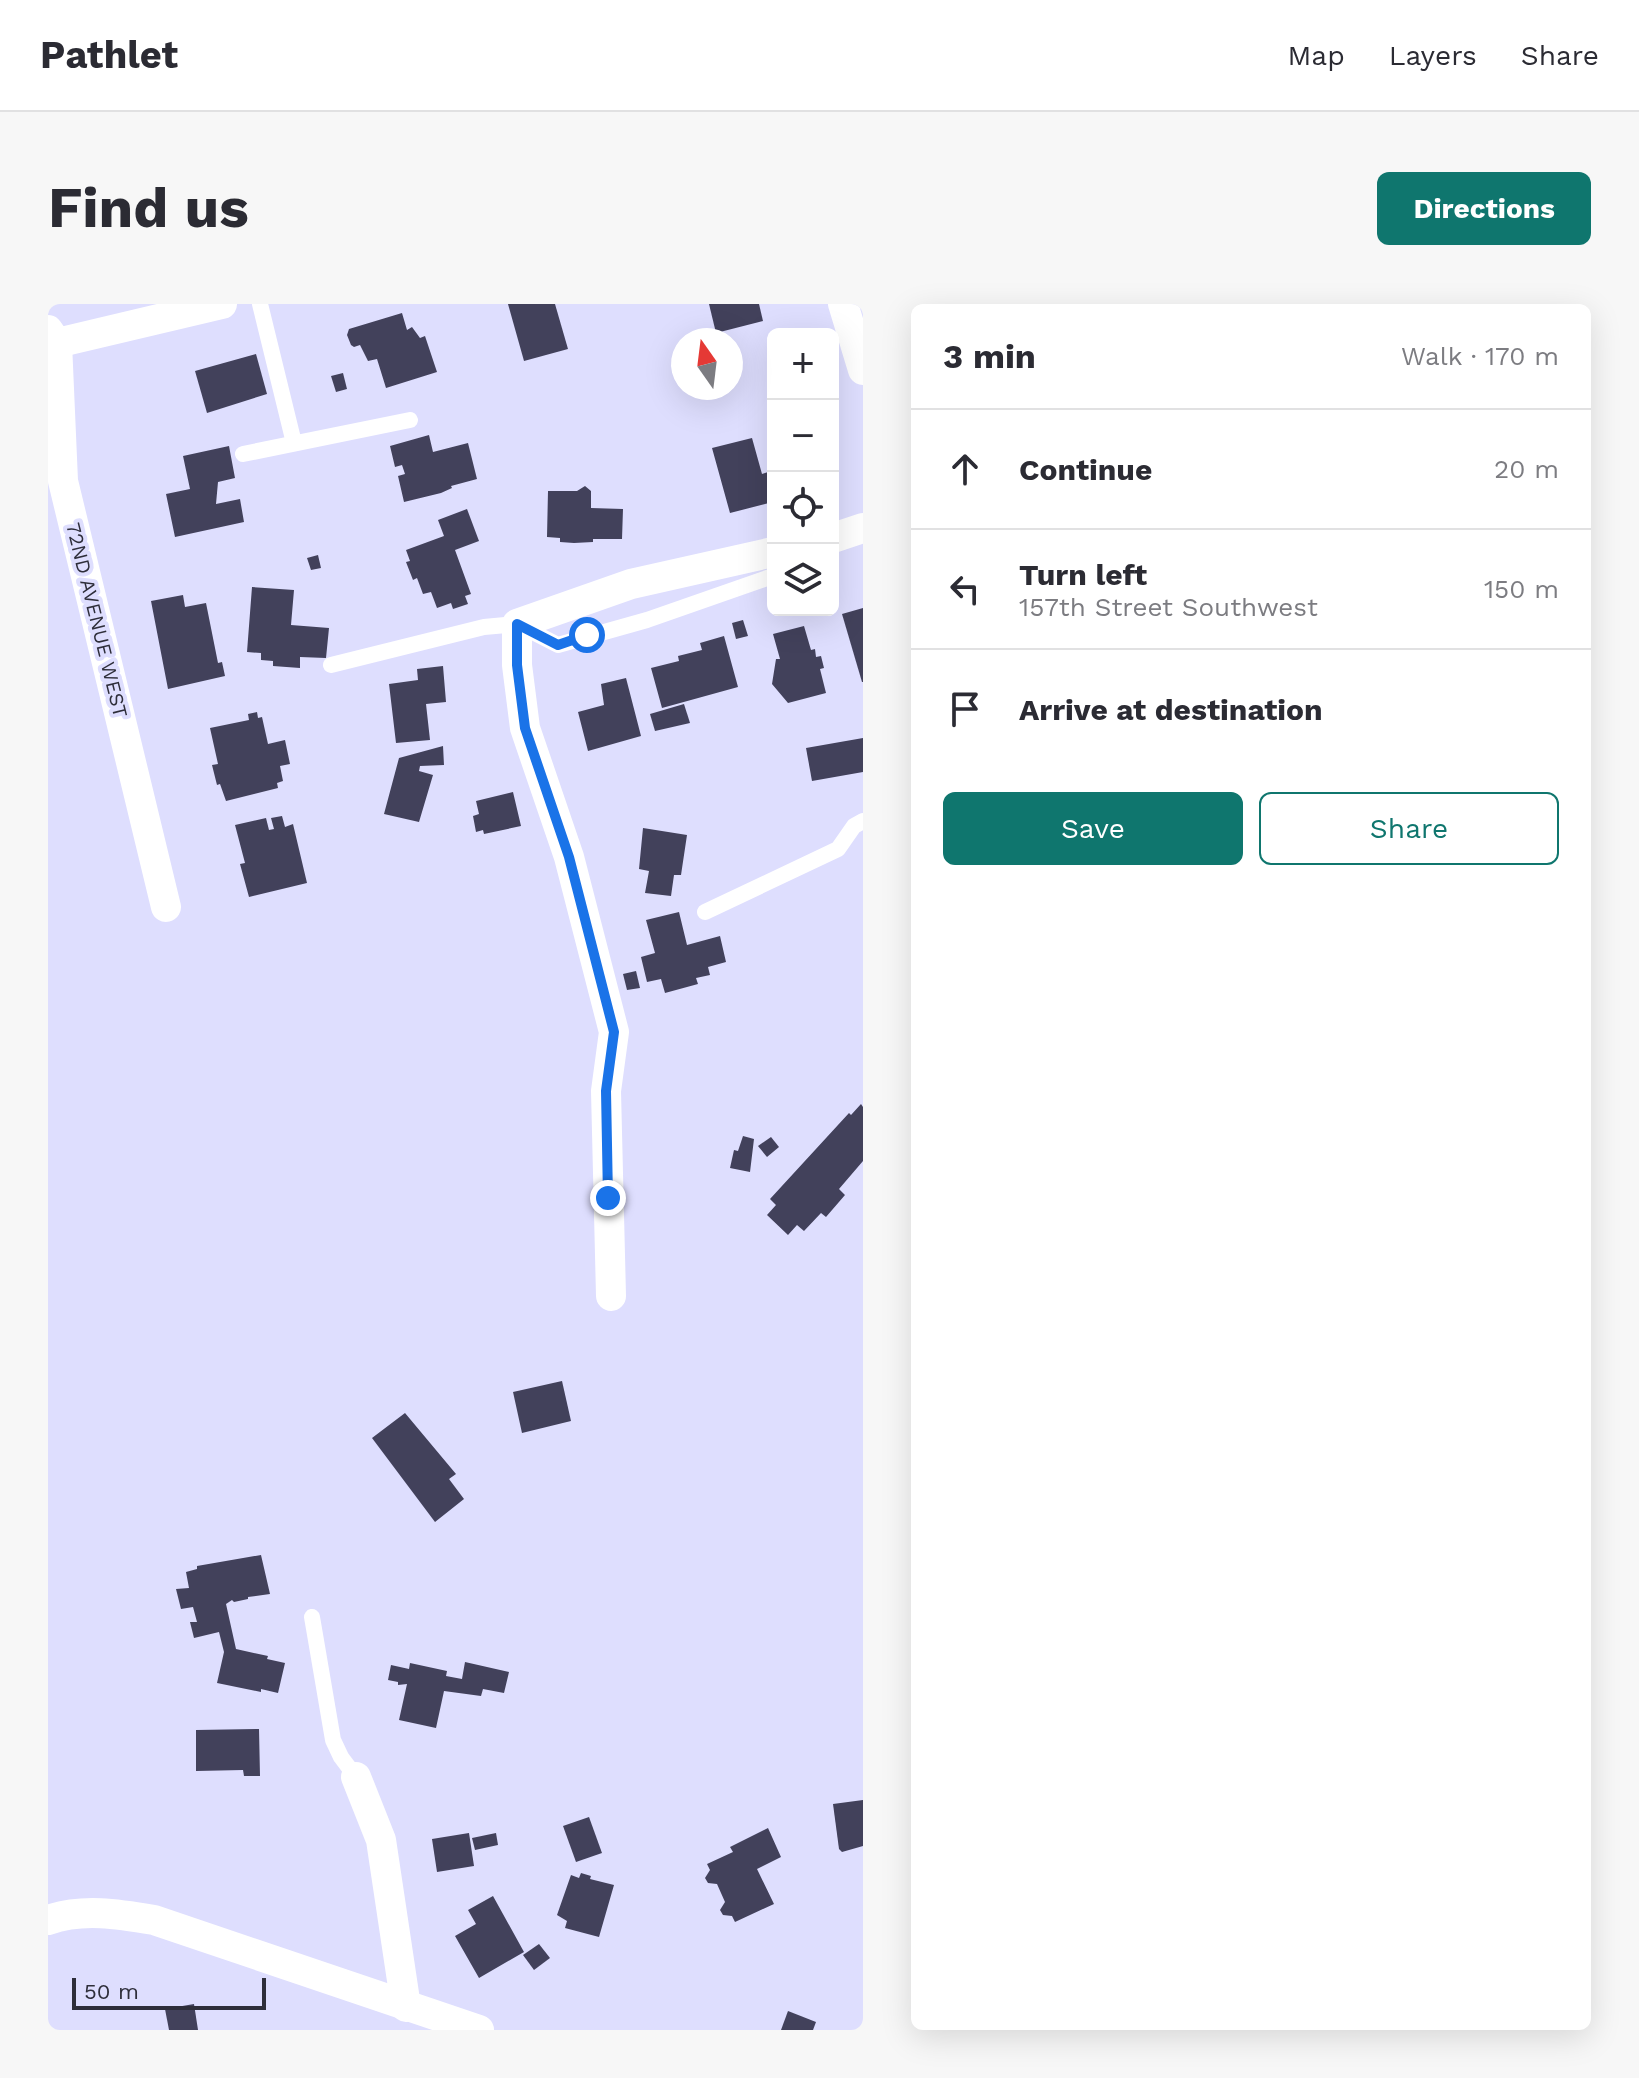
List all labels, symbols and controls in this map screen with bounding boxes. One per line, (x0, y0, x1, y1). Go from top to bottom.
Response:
text: Pathlet (40, 33, 178, 77)
text: Map (1288, 39, 1345, 72)
text: Layers (1389, 39, 1477, 72)
text: Share (1521, 39, 1599, 72)
button: Directions (1377, 172, 1591, 245)
text: Find us (48, 175, 249, 241)
north arrow (671, 328, 743, 400)
map controls (767, 328, 839, 616)
button: + (767, 328, 839, 400)
text: 3 min (943, 336, 1036, 376)
text: Walk · 170 m (1401, 341, 1559, 371)
button: − (767, 400, 839, 472)
icon: ahead (943, 447, 987, 491)
text: Continue (1019, 452, 1152, 487)
text: 20 m (1494, 454, 1559, 484)
button: locate (767, 472, 839, 544)
street label: 72ND AVENUE WEST (61, 520, 133, 720)
button: layers (767, 544, 839, 616)
text: Turn left (1019, 557, 1147, 592)
icon: left (943, 567, 987, 611)
text: 150 m (1484, 574, 1559, 604)
text: 157th Street Southwest (1019, 592, 1318, 622)
route start (569, 617, 605, 653)
icon: arrive (943, 687, 987, 731)
text: Arrive at destination (1019, 692, 1323, 727)
button: Save (943, 792, 1243, 865)
button: Share (1259, 792, 1559, 865)
route end (590, 1180, 626, 1216)
scale bar (72, 1974, 266, 2010)
text: 50 m (84, 1979, 139, 2004)

